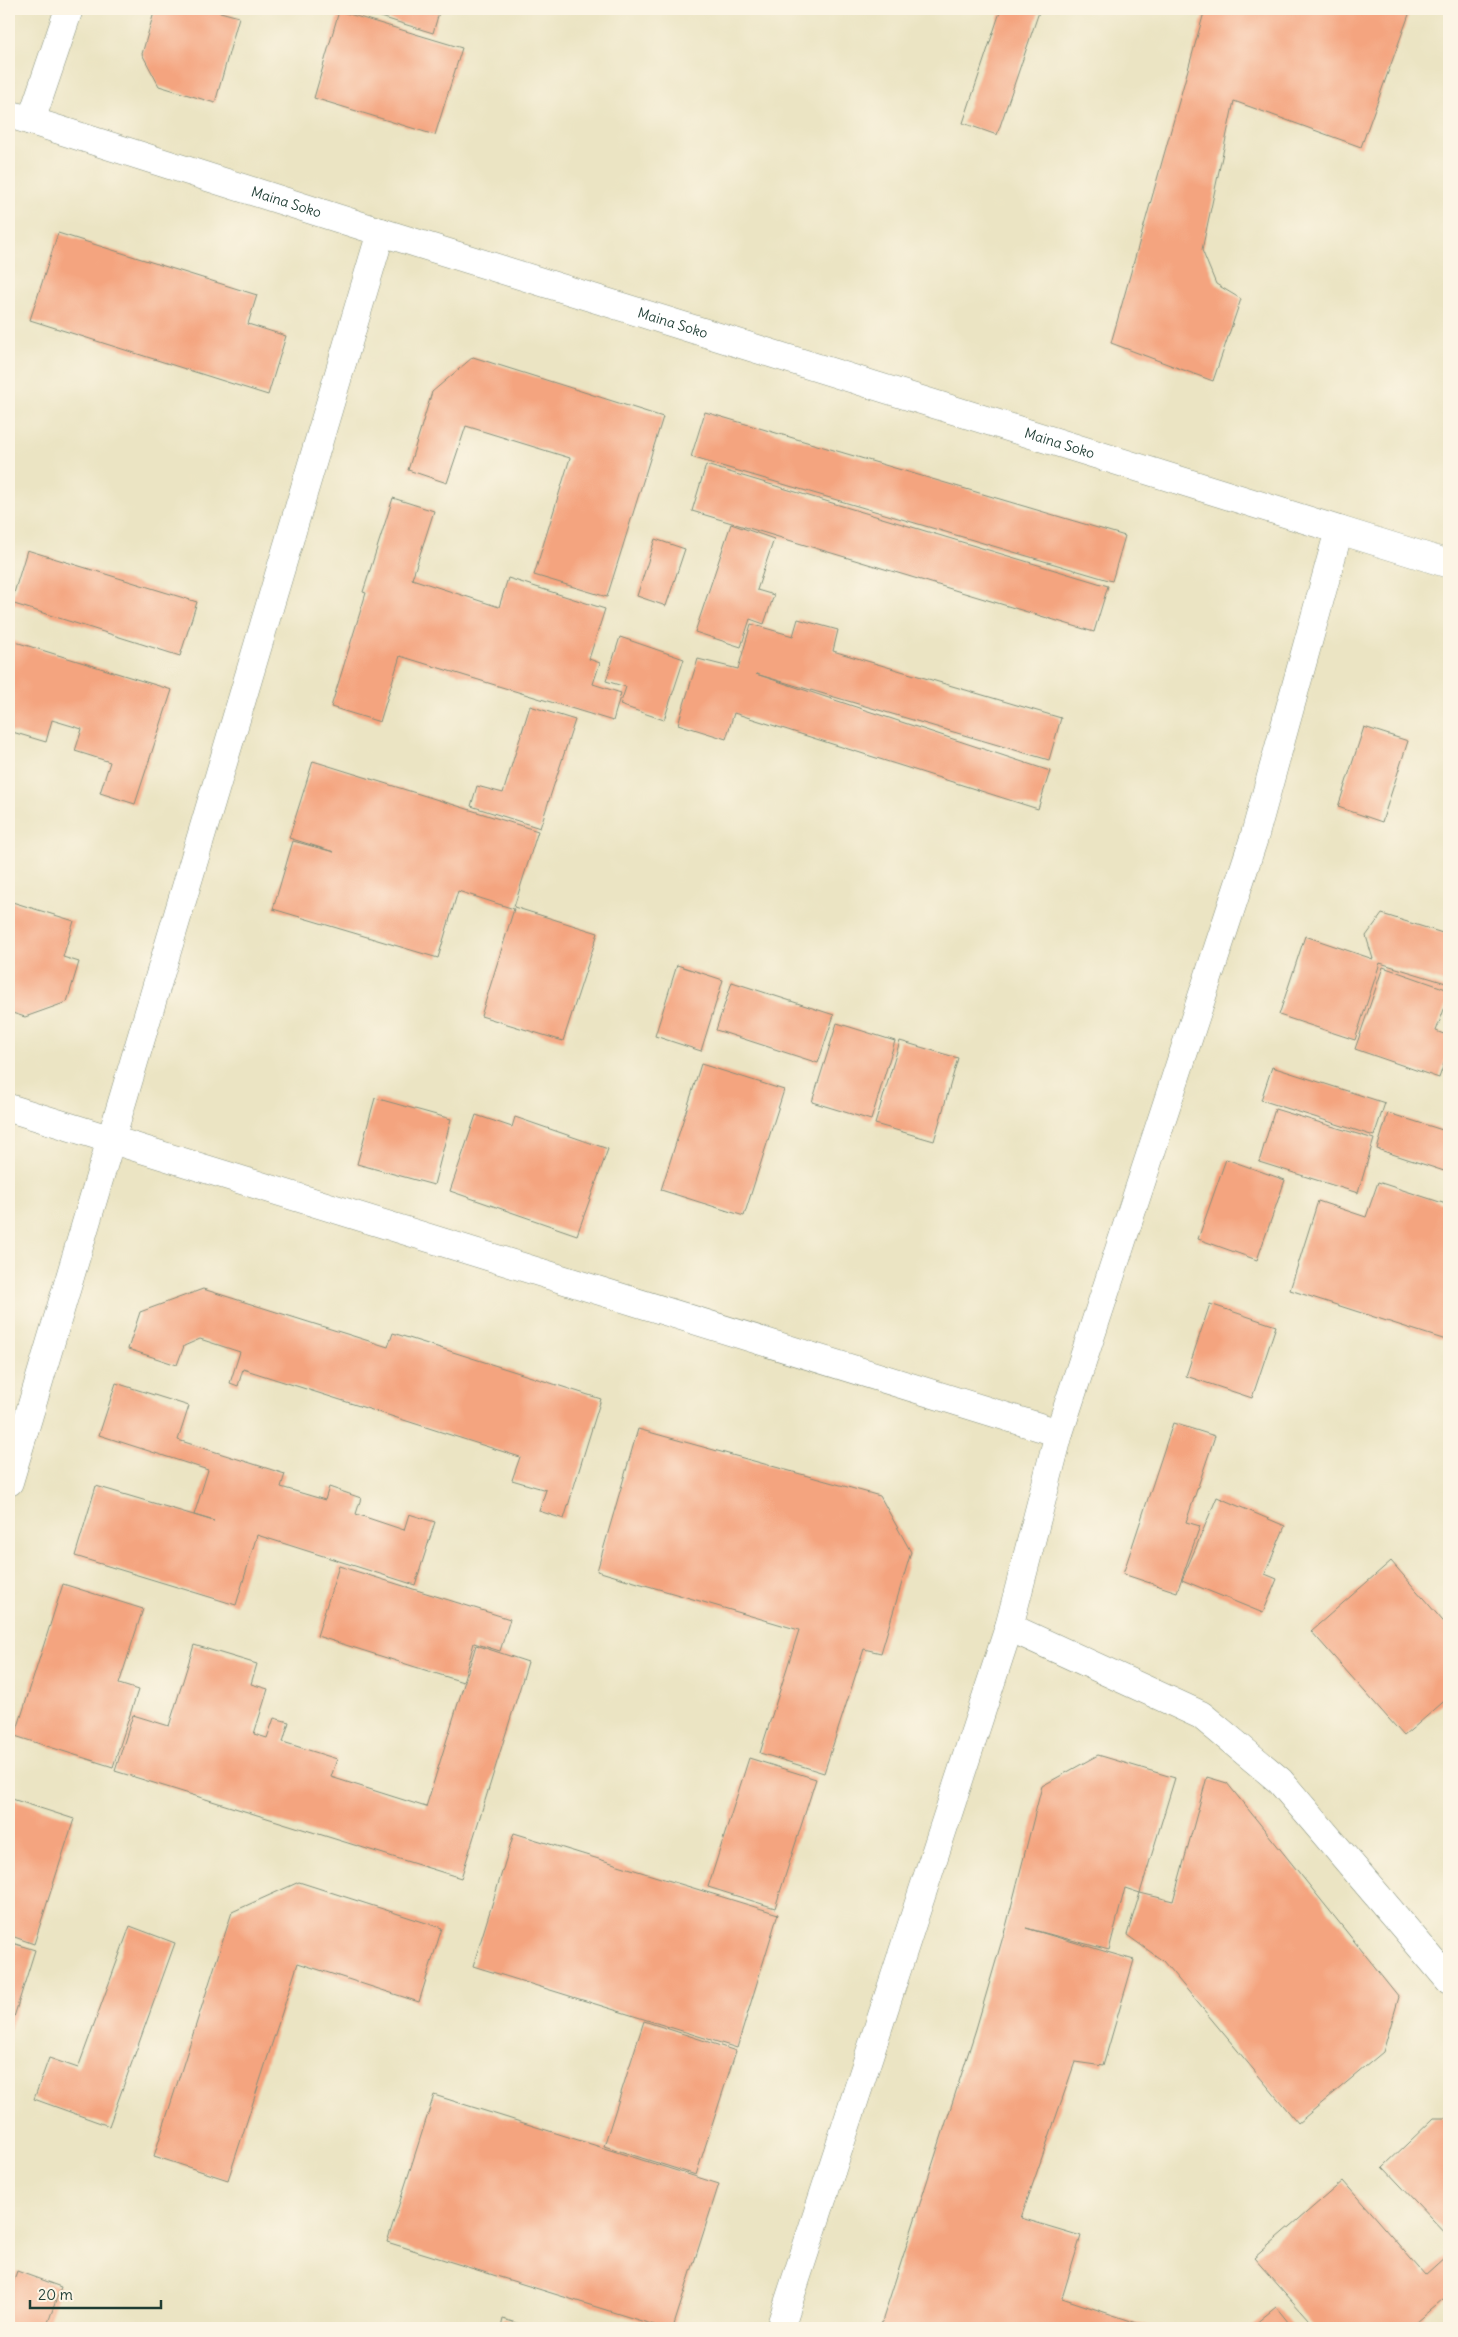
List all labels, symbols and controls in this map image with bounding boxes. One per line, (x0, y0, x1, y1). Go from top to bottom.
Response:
street label: Maina Soko (249, 182, 324, 222)
street label: Maina Soko (636, 303, 710, 342)
street label: Maina Soko (1022, 424, 1097, 462)
scale bar (30, 2277, 161, 2309)
text: 20 m (38, 2285, 73, 2304)

